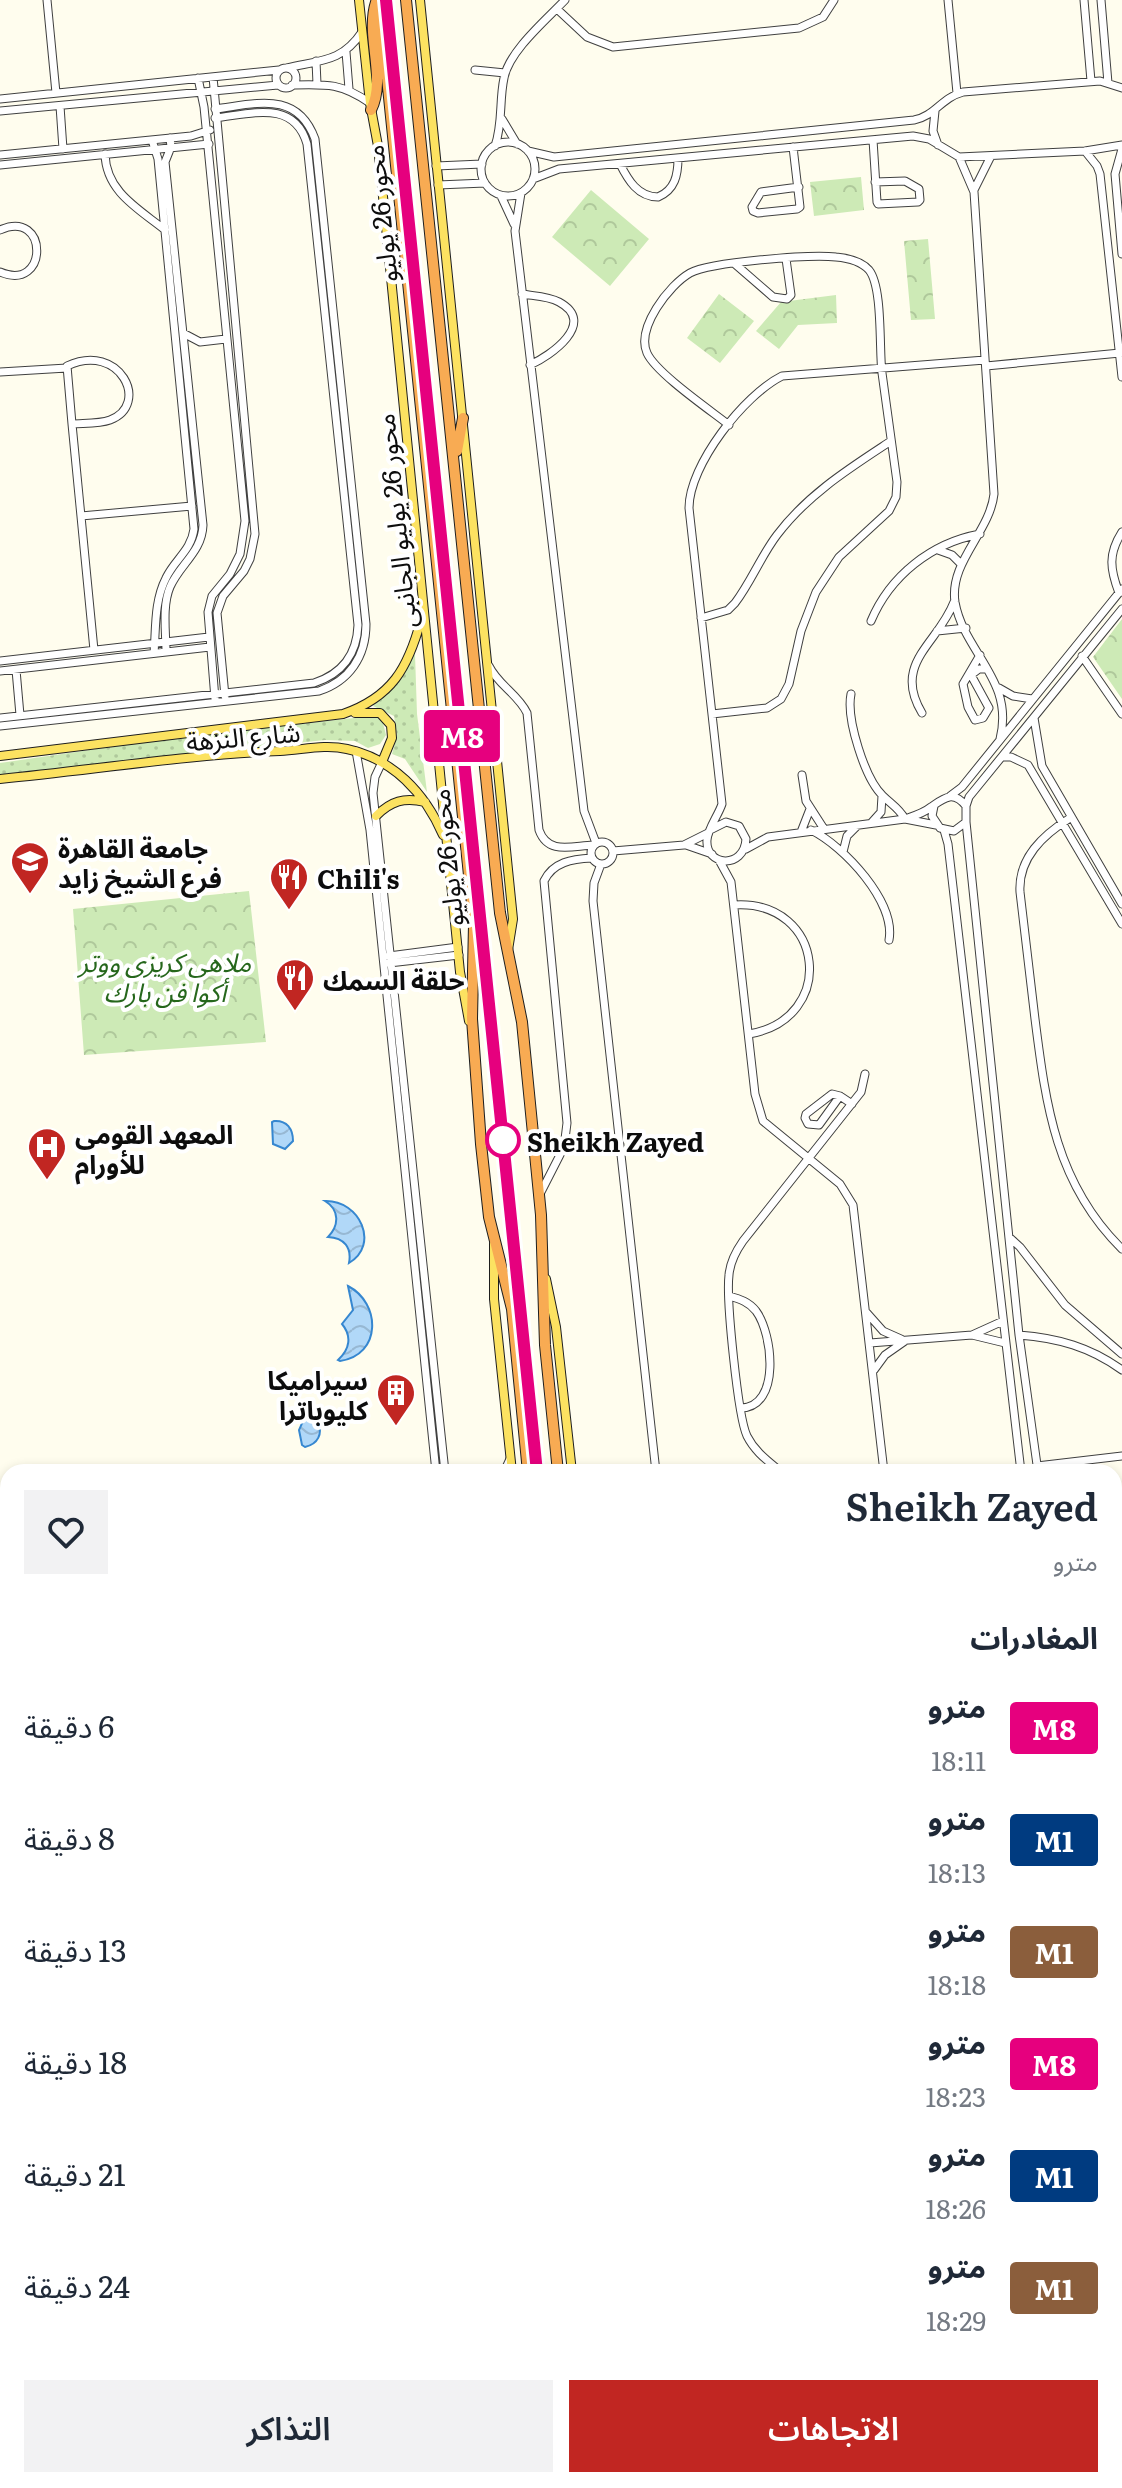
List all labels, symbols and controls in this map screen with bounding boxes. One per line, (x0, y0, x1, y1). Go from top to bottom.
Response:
street label: محور 26 يوليو (352, 143, 406, 285)
street label: محور 26 يوليو الجانبى (363, 412, 425, 630)
line badge: M8 (426, 710, 498, 762)
street label: شارع النزهة (184, 711, 302, 761)
text: M8 (440, 715, 484, 757)
street label: محور 26 يوليو (418, 787, 472, 929)
place label: جامعة القاهرة فرع الشيخ زايد (58, 827, 222, 898)
school or university icon: جامعة القاهرة فرع الشيخ زايد (9, 840, 51, 895)
restaurant icon: Chili's (268, 856, 310, 911)
place label: Chili's (317, 858, 400, 897)
park label: ملاهى كريزى ووتر أكوا فن بارك (77, 941, 252, 1010)
restaurant icon: حلقة السمك (274, 957, 316, 1012)
place label: حلقة السمك (323, 959, 465, 998)
place label: المعهد القومى للأورام (75, 1113, 233, 1185)
place label: Sheikh Zayed (527, 1121, 704, 1160)
marker: Sheikh Zayed (486, 1123, 520, 1157)
hospital icon: المعهد القومى للأورام (26, 1126, 68, 1181)
place label: سيراميكا كليوباترا (267, 1359, 369, 1428)
building icon: سيراميكا كليوباترا (375, 1372, 417, 1427)
text: Sheikh Zayed (845, 1476, 1098, 1533)
button: heart (24, 1490, 108, 1574)
text: مترو (1053, 1540, 1098, 1579)
text: المغادرات (970, 1614, 1098, 1658)
text: مترو (928, 1683, 986, 1727)
text: 6 دقيقة (24, 1703, 114, 1747)
text: M8 (1032, 1707, 1076, 1749)
text: 18:11 (931, 1740, 986, 1779)
text: مترو (928, 1795, 986, 1839)
text: 8 دقيقة (24, 1815, 115, 1859)
text: M1 (1034, 1819, 1074, 1861)
text: 18:13 (928, 1852, 986, 1891)
text: مترو (928, 1907, 986, 1951)
text: 13 دقيقة (24, 1927, 127, 1971)
text: M1 (1034, 1931, 1074, 1973)
text: 18:18 (928, 1964, 986, 2003)
text: مترو (928, 2019, 986, 2063)
text: 18 دقيقة (24, 2039, 127, 2083)
text: M8 (1032, 2043, 1076, 2085)
text: 18:23 (925, 2076, 986, 2115)
text: مترو (928, 2131, 986, 2175)
text: 21 دقيقة (24, 2151, 126, 2195)
text: M1 (1034, 2155, 1074, 2197)
text: 18:26 (926, 2188, 986, 2227)
text: مترو (928, 2243, 986, 2287)
text: 24 دقيقة (24, 2263, 130, 2307)
text: M1 (1034, 2267, 1074, 2309)
text: 18:29 (926, 2300, 986, 2339)
button: التذاكر (24, 2380, 553, 2472)
button: الاتجاهات (569, 2380, 1098, 2472)

